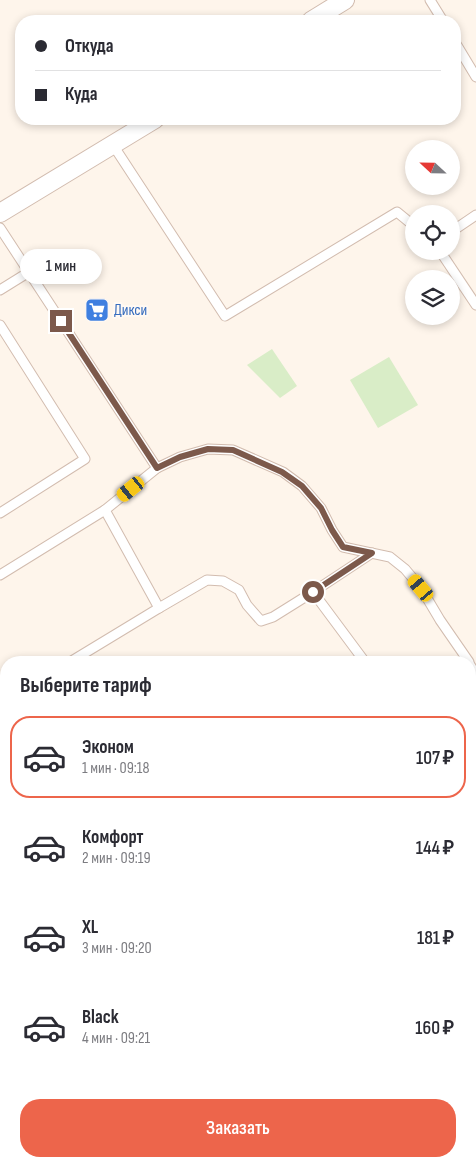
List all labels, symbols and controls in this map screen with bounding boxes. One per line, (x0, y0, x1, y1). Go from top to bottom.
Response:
text: Откуда (65, 35, 114, 58)
text: Куда (65, 83, 98, 106)
north arrow (405, 140, 460, 195)
map controls (405, 140, 460, 325)
button: locate (405, 205, 460, 260)
callout: 1 мин (20, 248, 102, 284)
text: 1 мин (46, 257, 76, 276)
button: layers (405, 270, 460, 325)
supermarket icon: Дикси (84, 297, 110, 323)
place label: Дикси (114, 301, 147, 320)
route end (50, 310, 72, 332)
car (114, 474, 147, 504)
car (405, 572, 436, 604)
route start (302, 581, 324, 603)
text: Выберите тариф (20, 672, 152, 699)
icon: car (22, 735, 67, 780)
text: Эконом (82, 736, 134, 759)
text: 107 ₽ (416, 747, 454, 770)
text: 1 мин · 09:18 (82, 759, 149, 778)
icon: car (22, 825, 67, 870)
text: Комфорт (82, 826, 144, 849)
text: 144 ₽ (416, 837, 454, 860)
text: 2 мин · 09:19 (82, 849, 151, 868)
icon: car (22, 915, 67, 960)
text: XL (82, 916, 98, 939)
text: 181 ₽ (417, 927, 454, 950)
text: 3 мин · 09:20 (82, 939, 152, 958)
icon: car (22, 1005, 67, 1050)
text: Black (82, 1006, 119, 1029)
text: 160 ₽ (415, 1017, 454, 1040)
text: 4 мин · 09:21 (82, 1029, 150, 1048)
button: Заказать (20, 1099, 456, 1157)

